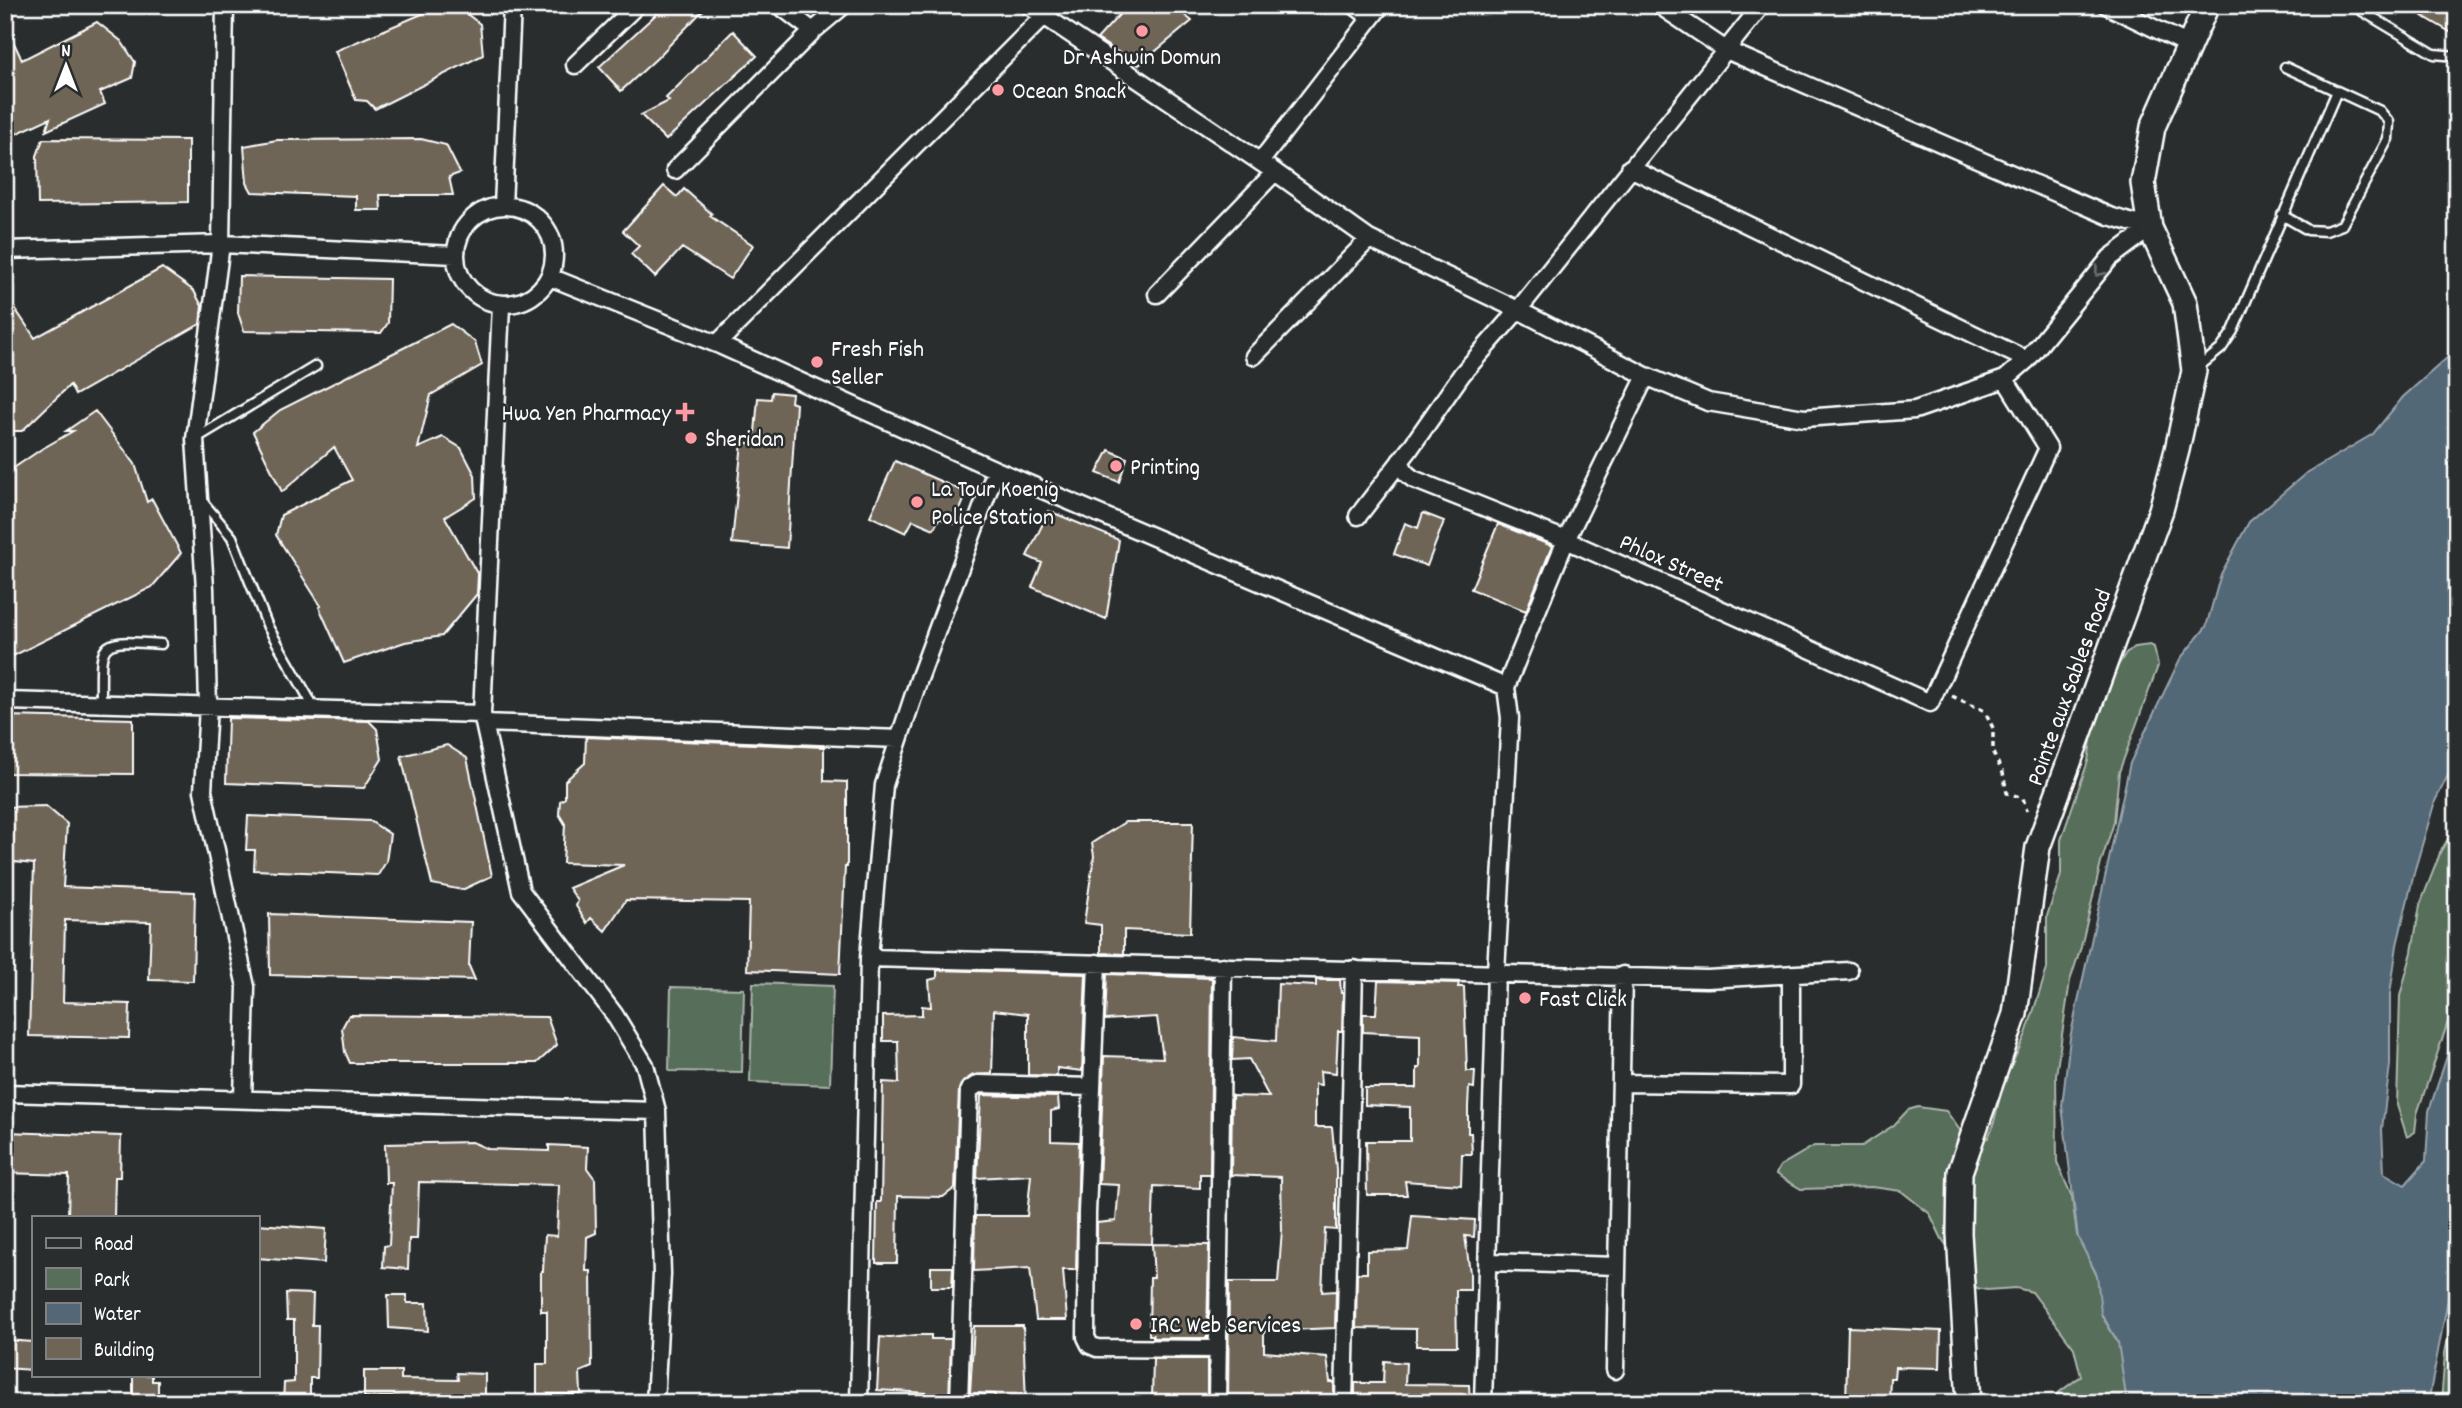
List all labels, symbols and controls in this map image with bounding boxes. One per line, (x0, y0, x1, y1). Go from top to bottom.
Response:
marker: Dr Ashwin Domun (1134, 23, 1150, 39)
north arrow (32, 32, 102, 102)
text: N (61, 39, 71, 66)
place label: Dr Ashwin Domun (1063, 42, 1221, 76)
place label: Ocean Snack (1012, 76, 1126, 110)
marker: Ocean Snack (990, 82, 1006, 98)
one-way arrow (2094, 264, 2107, 276)
place label: Fresh Fish Seller (831, 334, 924, 396)
marker: Fresh Fish Seller (809, 354, 825, 370)
place label: Hwa Yen Pharmacy (501, 398, 672, 432)
marker: Hwa Yen Pharmacy (677, 404, 693, 420)
place label: Sheridan (705, 424, 784, 458)
marker: Sheridan (683, 430, 699, 446)
place label: Printing (1130, 452, 1200, 486)
marker: Printing (1108, 458, 1124, 474)
place label: La Tour Koenig Police Station (931, 474, 1059, 536)
marker: La Tour Koenig Police Station (909, 494, 925, 510)
street label: Phlox Street (1613, 527, 1729, 603)
street label: Pointe aux Sables Road (2019, 585, 2122, 791)
place label: Fast Click (1539, 984, 1627, 1018)
marker: Fast Click (1517, 990, 1533, 1006)
legend (32, 1216, 259, 1376)
text: Road (94, 1231, 133, 1261)
text: Park (94, 1267, 130, 1297)
text: Water (94, 1301, 141, 1331)
place label: IRC Web Services (1150, 1310, 1301, 1344)
marker: IRC Web Services (1128, 1316, 1144, 1332)
text: Building (94, 1337, 154, 1367)

